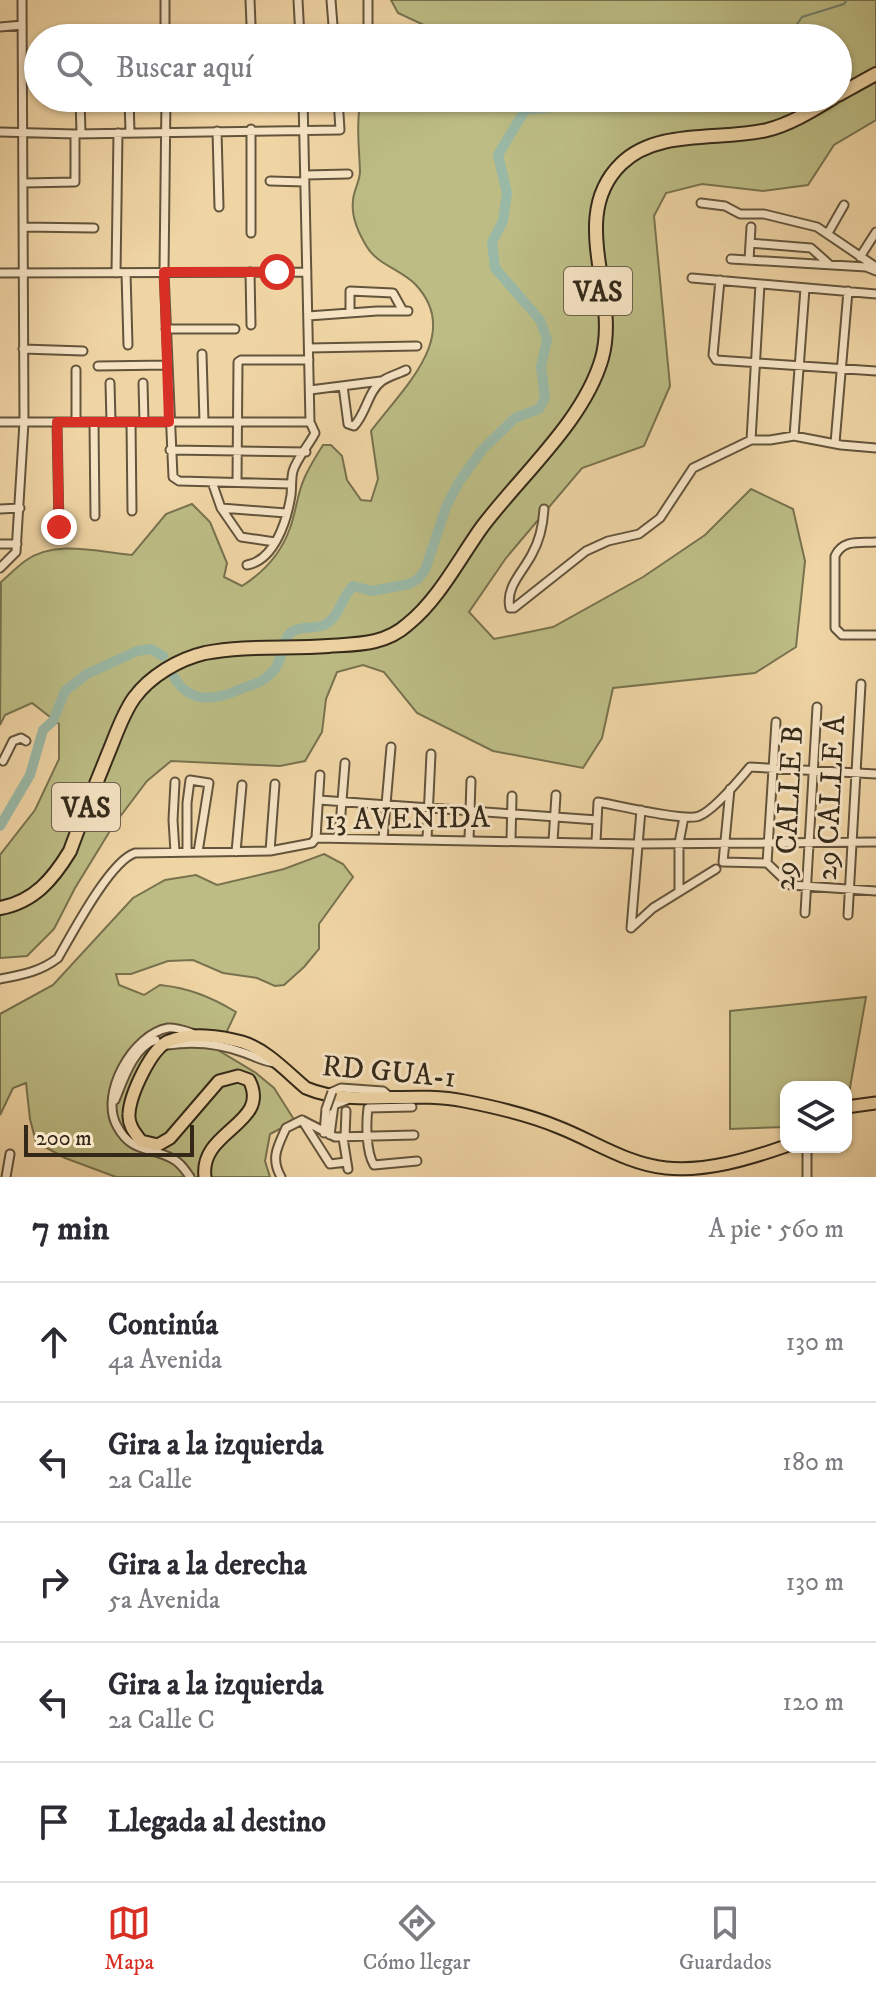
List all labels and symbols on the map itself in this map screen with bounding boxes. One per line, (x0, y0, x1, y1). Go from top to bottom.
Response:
route start (259, 254, 295, 290)
road number: VAS (564, 267, 632, 315)
route end (41, 509, 77, 545)
street label: 29 CALLE A (809, 714, 854, 882)
street label: 29 CALLE B (767, 725, 812, 891)
road number: VAS (52, 783, 120, 831)
street label: 13 AVENIDA (324, 800, 491, 839)
street label: RD GUA-1 (320, 1048, 457, 1097)
scale bar (24, 1121, 194, 1157)

